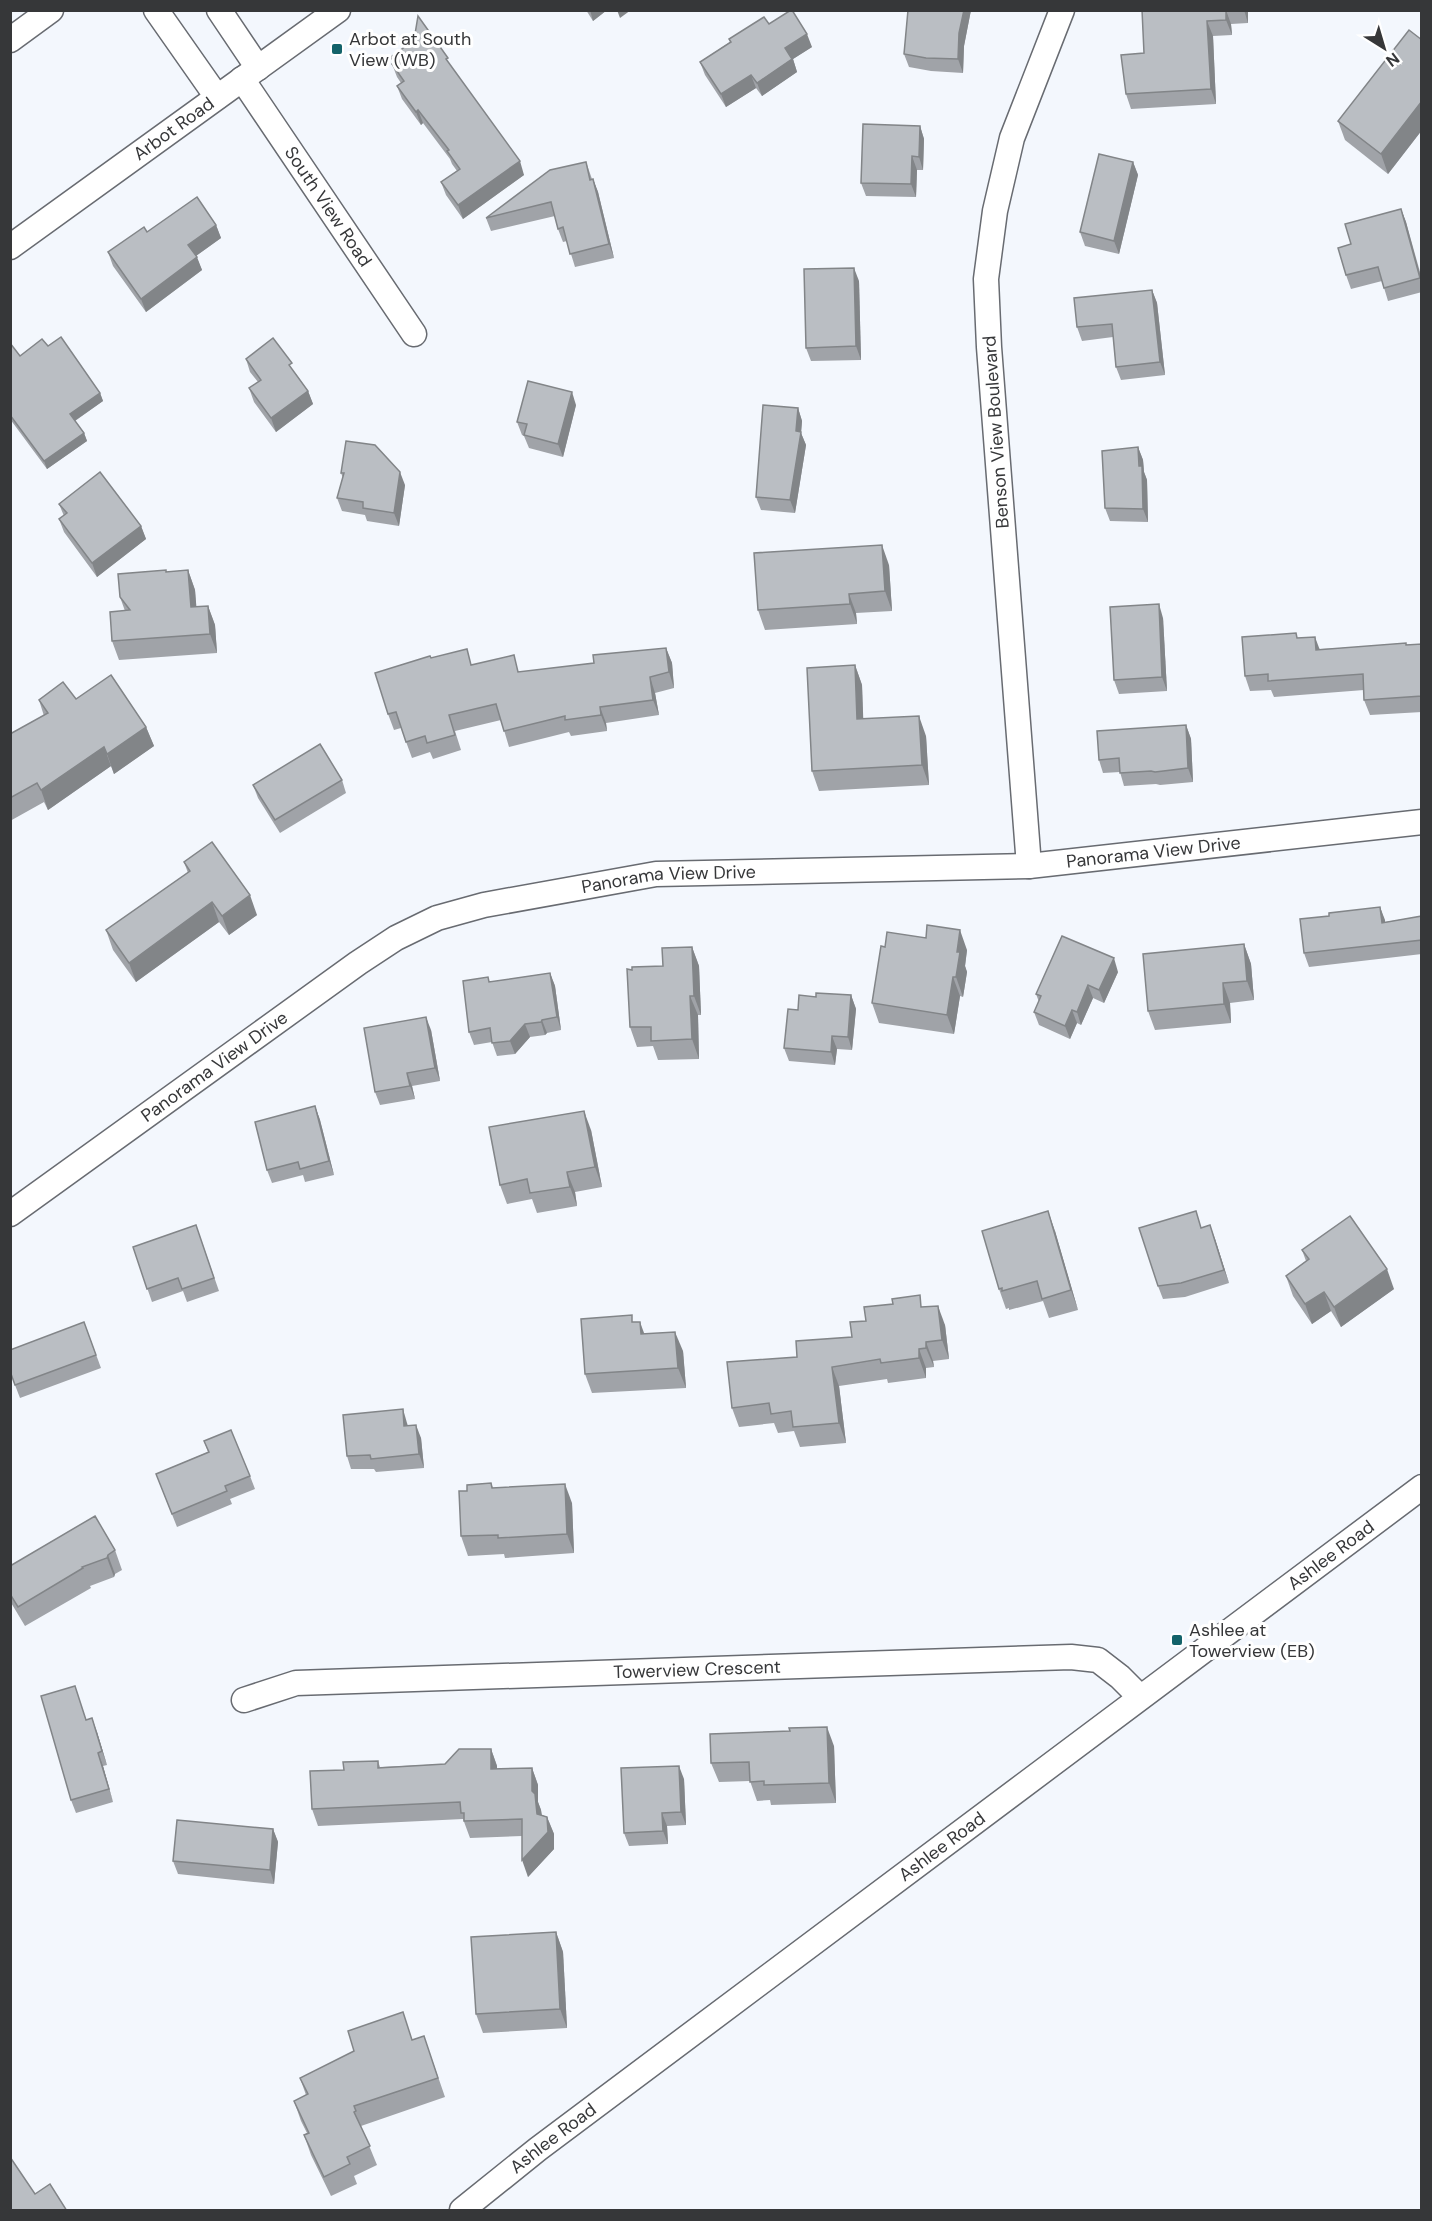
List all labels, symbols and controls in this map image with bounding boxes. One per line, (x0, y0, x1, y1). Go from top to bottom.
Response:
north arrow (1354, 18, 1414, 78)
place label: Arbot at South View (WB) (349, 27, 471, 72)
marker: Arbot at South View (WB) (330, 42, 344, 56)
text: N (1382, 48, 1404, 71)
street label: Arbot Road (129, 91, 219, 166)
street label: South View Road (279, 142, 377, 272)
street label: Benson View Boulevard (977, 335, 1015, 529)
street label: Panorama View Drive (1065, 830, 1242, 874)
street label: Panorama View Drive (580, 860, 756, 899)
street label: Panorama View Drive (136, 1006, 293, 1128)
street label: Ashlee Road (1283, 1515, 1379, 1596)
place label: Ashlee at Towerview (EB) (1189, 1618, 1315, 1663)
marker: Ashlee at Towerview (EB) (1170, 1633, 1184, 1647)
street label: Towerview Crescent (613, 1655, 781, 1684)
street label: Ashlee Road (894, 1806, 990, 1887)
street label: Ashlee Road (505, 2098, 601, 2179)

